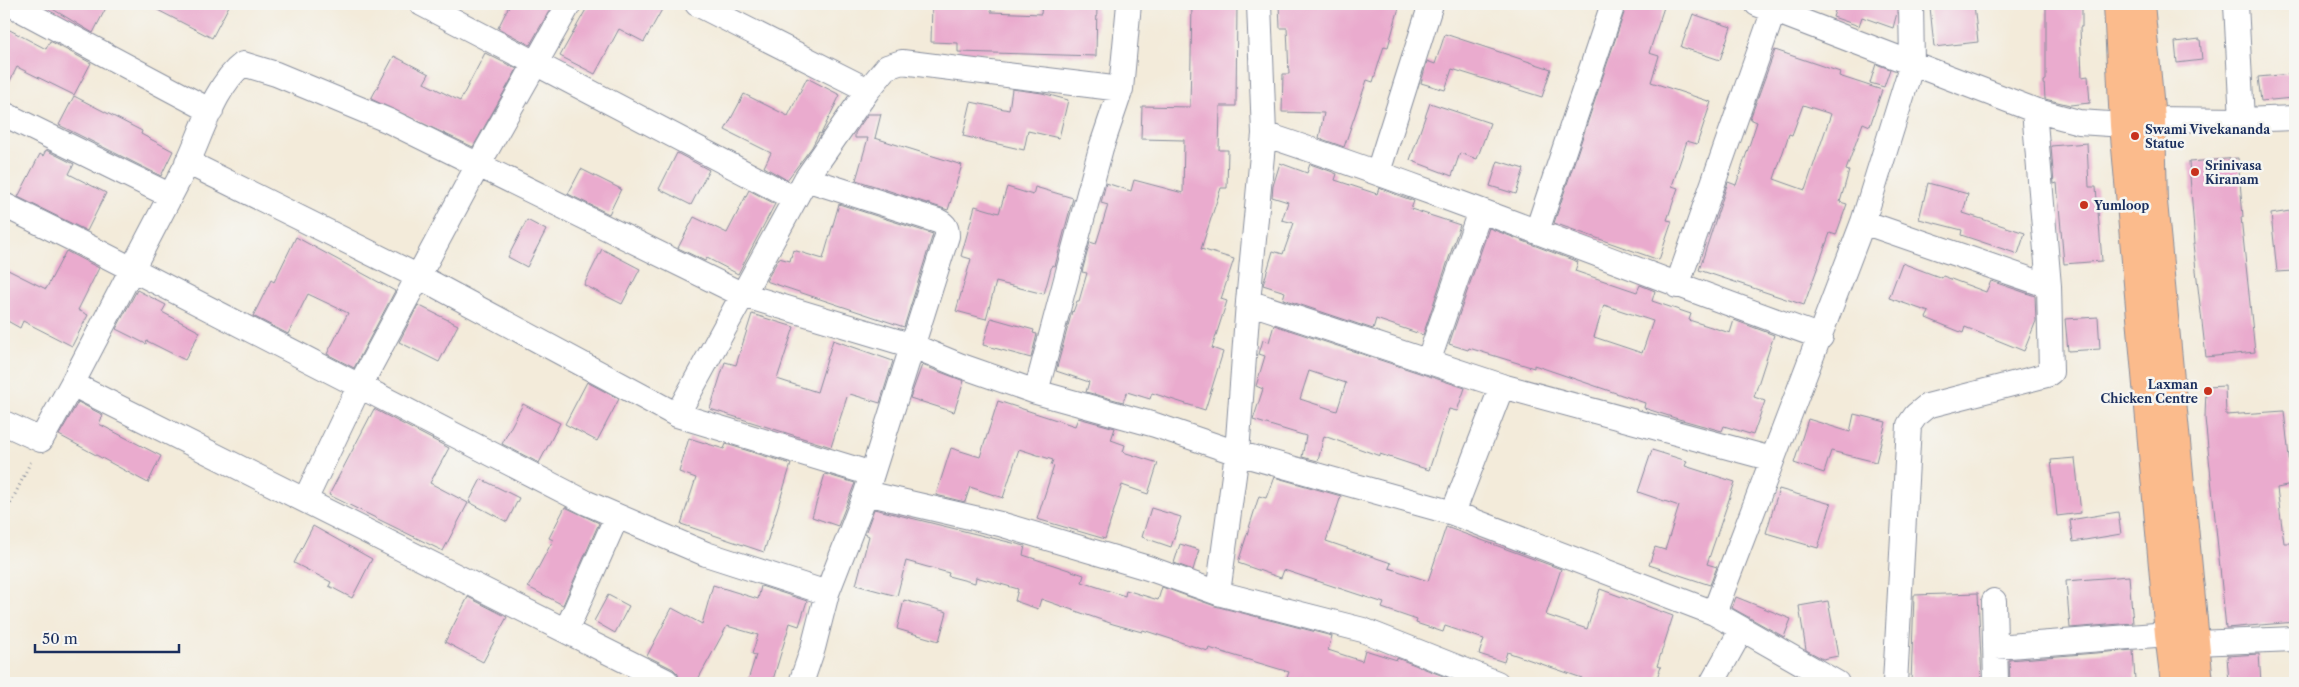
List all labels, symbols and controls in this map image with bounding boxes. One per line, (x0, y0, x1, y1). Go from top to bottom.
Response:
place label: Swami Vivekananda Statue (2145, 122, 2271, 151)
marker: Swami Vivekananda Statue (2129, 130, 2141, 142)
place label: Srinivasa Kiranam (2205, 158, 2263, 187)
marker: Srinivasa Kiranam (2189, 166, 2201, 178)
place label: Yumloop (2093, 198, 2149, 213)
marker: Yumloop (2078, 199, 2090, 211)
place label: Laxman Chicken Centre (2101, 377, 2199, 406)
marker: Laxman Chicken Centre (2202, 385, 2214, 397)
scale bar (35, 622, 179, 654)
text: 50 m (42, 629, 78, 648)

